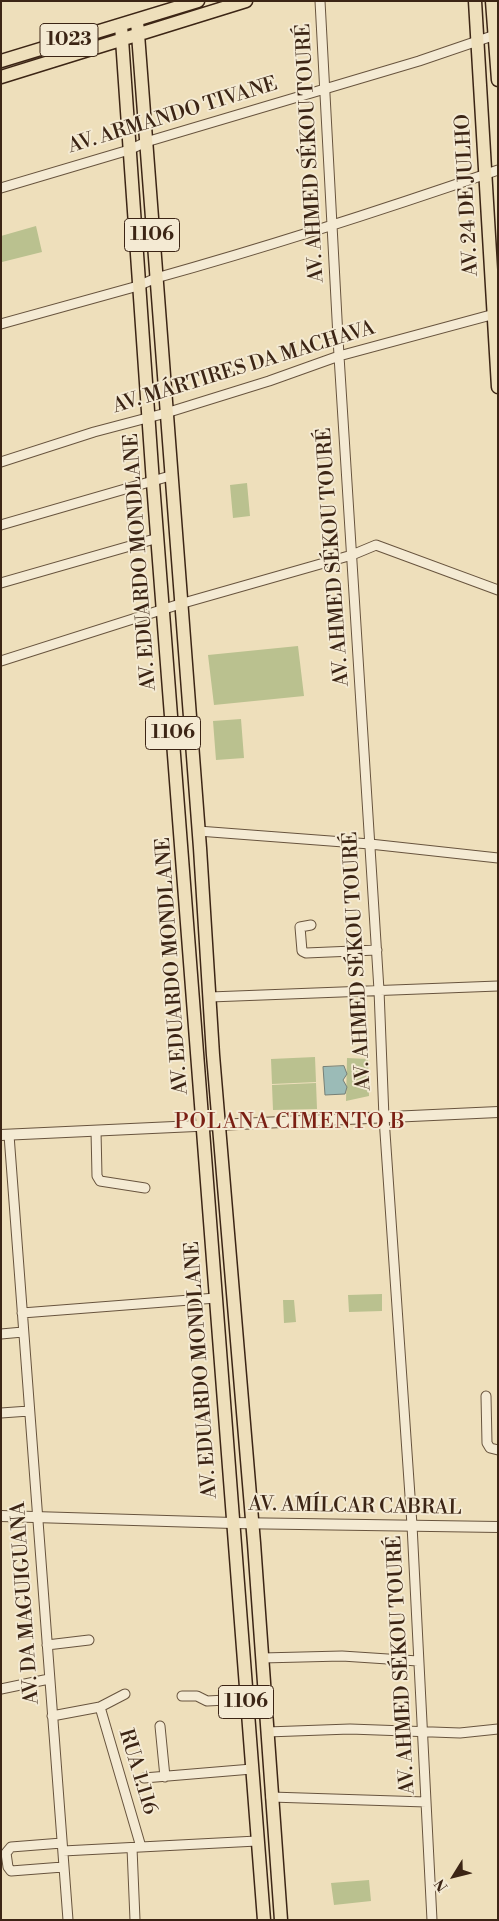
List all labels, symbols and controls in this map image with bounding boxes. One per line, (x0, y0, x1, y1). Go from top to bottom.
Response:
street label: AV. AHMED SÉKOU TOURÉ (292, 23, 330, 283)
road number: 1023 (40, 24, 98, 56)
street label: AV. ARMANDO TIVANE (65, 73, 281, 159)
street label: AV. 24 DE JULHO (452, 113, 484, 277)
road number: 1106 (124, 218, 180, 252)
street label: AV. MÁRTIRES DA MACHAVA (110, 317, 378, 419)
street label: AV. AHMED SÉKOU TOURÉ (313, 427, 355, 687)
street label: AV. EDUARDO MONDLANE (120, 432, 162, 692)
road number: 1106 (146, 716, 200, 750)
street label: AV. AHMED SÉKOU TOURÉ (339, 831, 377, 1091)
street label: AV. EDUARDO MONDLANE (152, 836, 194, 1096)
district label: POLANA CIMENTO B (172, 1110, 408, 1136)
street label: AV. EDUARDO MONDLANE (181, 1240, 223, 1500)
street label: AV. AMÍLCAR CABRAL (248, 1493, 462, 1521)
street label: AV. DA MAGUIGUANA (7, 1501, 45, 1705)
street label: AV. AHMED SÉKOU TOURÉ (383, 1535, 421, 1795)
road number: 1106 (218, 1685, 274, 1718)
street label: RUA 1.116 (113, 1726, 161, 1818)
north arrow (429, 1851, 479, 1901)
text: N (431, 1875, 452, 1895)

